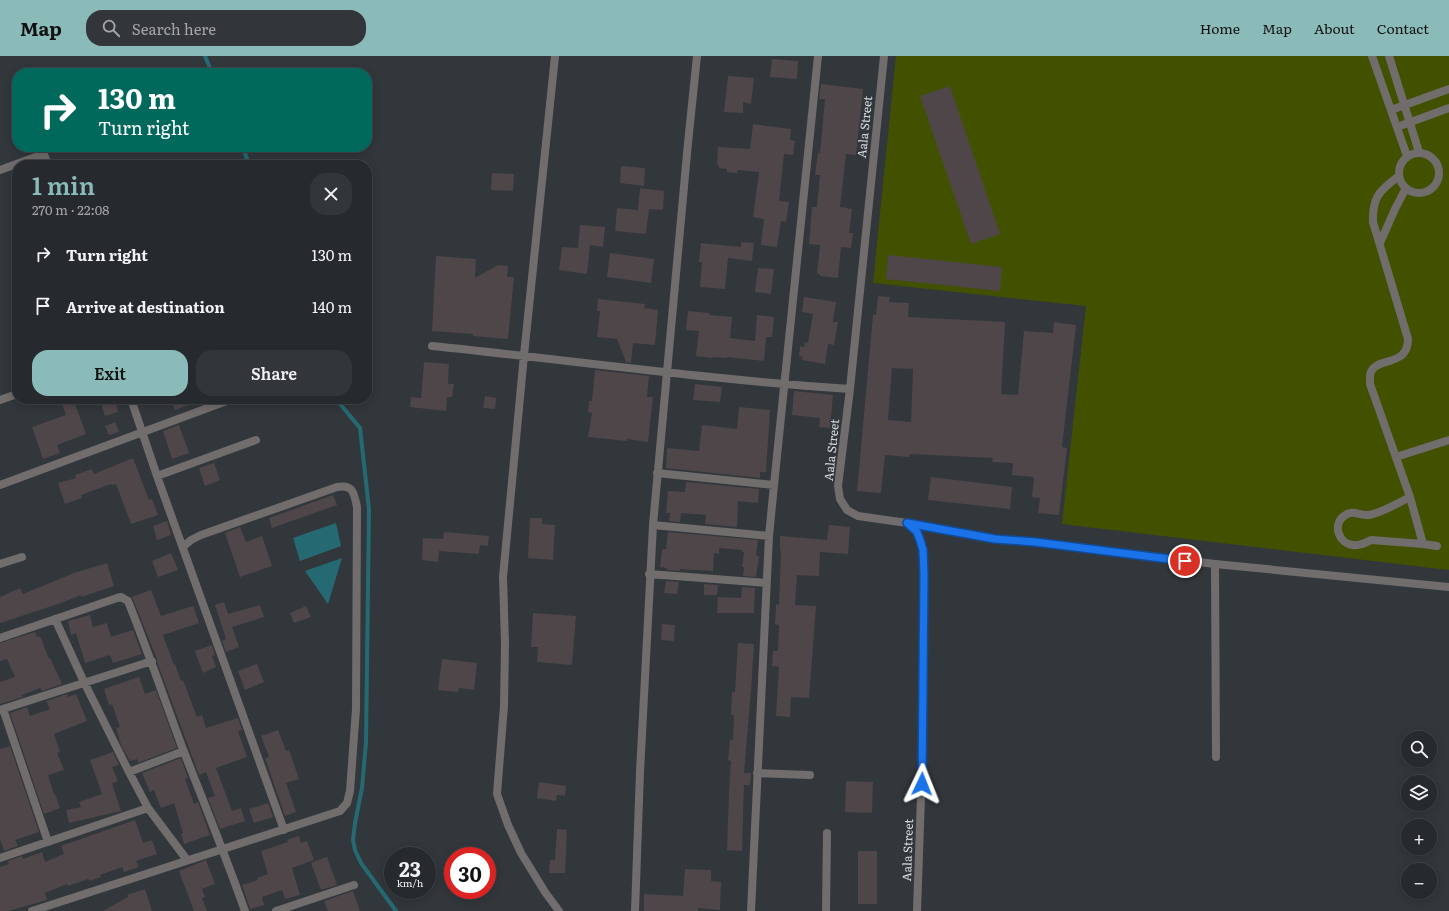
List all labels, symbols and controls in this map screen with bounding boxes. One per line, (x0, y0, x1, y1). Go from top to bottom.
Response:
search box (86, 10, 366, 46)
text: Map (20, 14, 62, 42)
icon: search (100, 17, 122, 39)
text: Search here (132, 17, 216, 40)
text: Home (1200, 18, 1240, 38)
text: Map (1262, 18, 1292, 38)
text: About (1314, 18, 1355, 38)
text: Contact (1377, 18, 1429, 38)
text: 130 m (98, 76, 176, 118)
icon: right (32, 84, 84, 136)
street label: Aala Street (852, 95, 876, 159)
text: Turn right (98, 114, 189, 141)
text: 1 min (32, 167, 95, 202)
button: close (310, 173, 352, 215)
text: 270 m · 22:08 (32, 200, 110, 219)
icon: right (32, 243, 54, 265)
text: Turn right (66, 243, 148, 266)
text: 130 m (312, 243, 352, 266)
icon: arrive (32, 295, 54, 317)
text: Arrive at destination (66, 295, 225, 318)
text: 140 m (312, 295, 352, 318)
button: Exit (32, 350, 188, 396)
button: Share (196, 350, 352, 396)
street label: Aala Street (819, 418, 843, 482)
pin (1168, 544, 1202, 578)
icon: arrive (1174, 550, 1196, 572)
map controls (1401, 731, 1437, 899)
button: search (1401, 731, 1437, 767)
position arrow (901, 763, 943, 805)
button: layers (1401, 775, 1437, 811)
street label: Aala Street (897, 818, 917, 882)
button: + (1401, 819, 1437, 855)
speed limit sign: 30 (444, 847, 496, 899)
text: 23 (399, 853, 421, 883)
button: − (1401, 863, 1437, 899)
text: km/h (397, 875, 423, 890)

